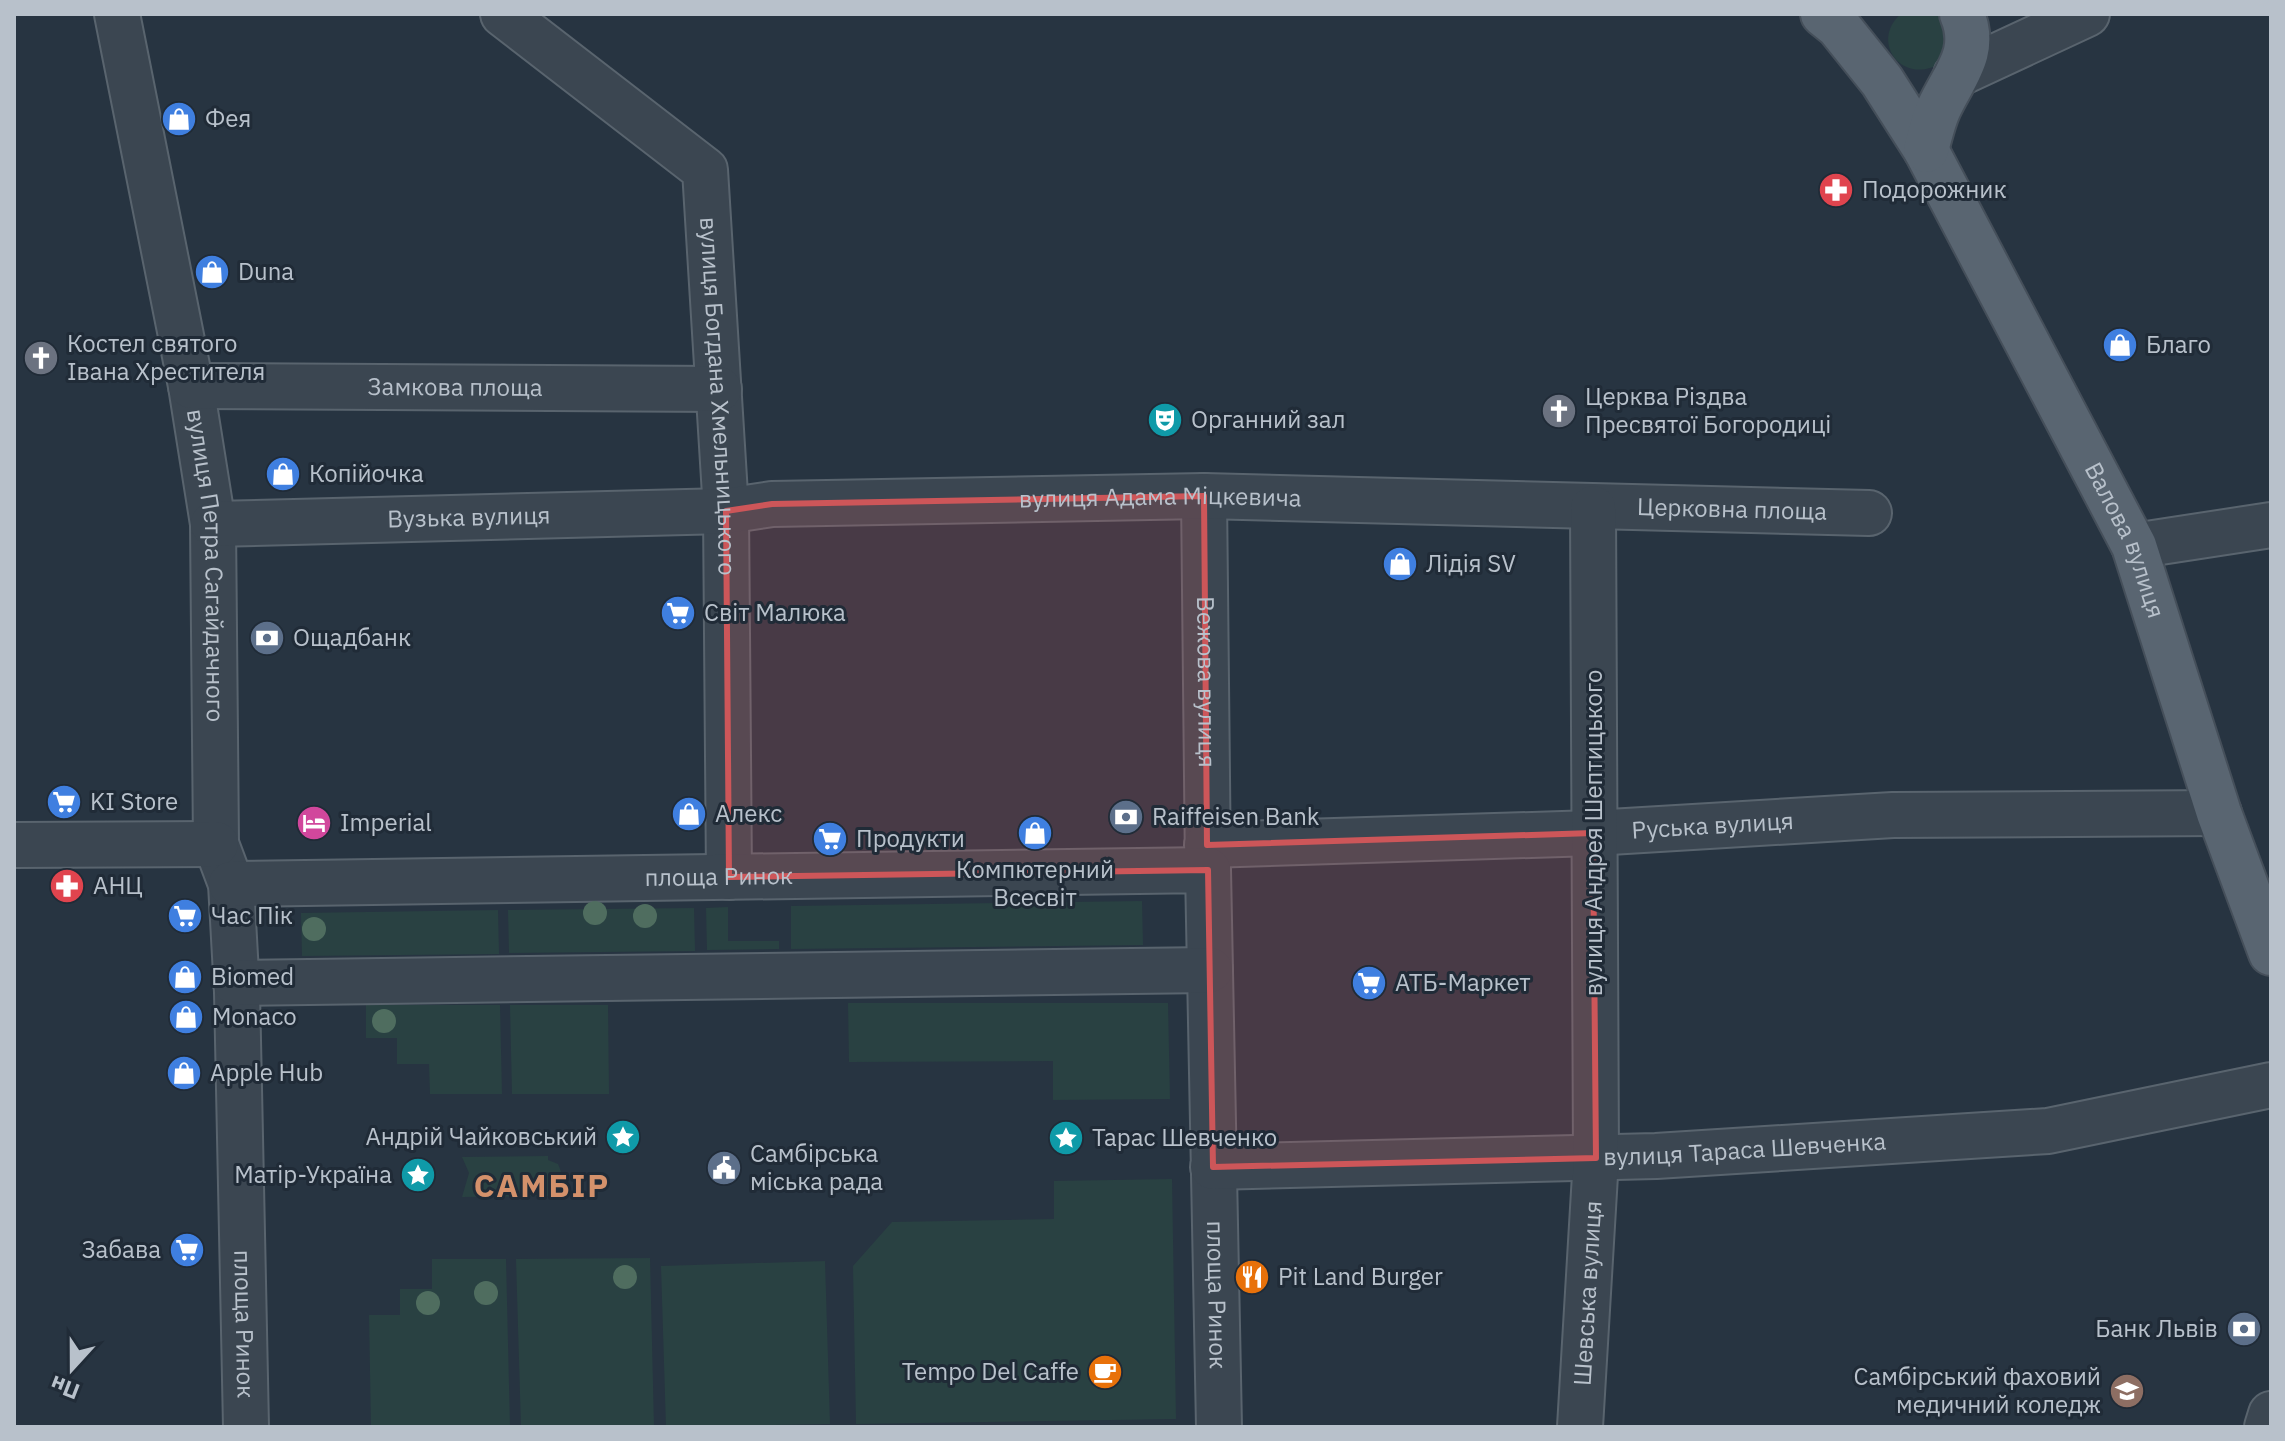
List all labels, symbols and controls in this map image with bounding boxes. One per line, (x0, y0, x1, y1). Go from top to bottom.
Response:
shop icon: Фея (160, 100, 198, 138)
place label: Фея (205, 102, 251, 134)
pharmacy icon: Подорожник (1817, 171, 1855, 209)
place label: Подорожник (1862, 173, 2007, 205)
street label: вулиця Богдана Хмельницького (693, 216, 744, 576)
shop icon: Duna (193, 253, 231, 291)
place label: Duna (238, 255, 294, 287)
shop icon: Благо (2101, 326, 2139, 364)
place label: Костел святого Івана Хрестителя (67, 327, 265, 387)
place label: Благо (2146, 328, 2211, 360)
church icon: Костел святого Івана Хрестителя (22, 339, 60, 377)
street label: Замкова площа (367, 370, 543, 403)
place label: Церква Різдва Пресвятої Богородиці (1585, 380, 1831, 440)
church icon: Церква Різдва Пресвятої Богородиці (1540, 392, 1578, 430)
theatre icon: Органний зал (1146, 401, 1184, 439)
place label: Органний зал (1191, 403, 1345, 435)
street label: вулиця Петра Сагайдачного (180, 407, 232, 722)
shop icon: Копійочка (264, 455, 302, 493)
street label: Валова вулиця (2078, 456, 2173, 622)
place label: Копійочка (309, 457, 424, 489)
street label: вулиця Адама Міцкевича (1019, 479, 1302, 514)
street label: Церковна площа (1637, 490, 1828, 527)
street label: Вузька вулиця (387, 498, 551, 535)
shop icon: Лідія SV (1381, 545, 1419, 583)
place label: Лідія SV (1426, 547, 1516, 579)
supermarket icon: Світ Малюка (659, 594, 697, 632)
place label: Світ Малюка (704, 596, 846, 628)
street label: Вежова вулиця (1190, 596, 1224, 768)
bank icon: Ощадбанк (248, 619, 286, 657)
place label: Ощадбанк (293, 621, 411, 653)
street label: вулиця Андрея Шептицького (1577, 670, 1609, 996)
supermarket icon: KI Store (45, 783, 83, 821)
place label: KI Store (90, 785, 178, 817)
shop icon: Алекс (670, 795, 708, 833)
place label: Алекс (715, 797, 782, 829)
bank icon: Raiffeisen Bank (1107, 798, 1145, 836)
place label: Raiffeisen Bank (1152, 800, 1320, 832)
hotel icon: Imperial (295, 804, 333, 842)
street label: Руська вулиця (1631, 804, 1795, 846)
place label: Imperial (340, 806, 432, 838)
shop icon: Компютерний Всесвіт (1016, 814, 1054, 852)
supermarket icon: Продукти (811, 820, 849, 858)
place label: Продукти (856, 822, 965, 854)
place label: Компютерний Всесвіт (956, 853, 1114, 913)
street label: площа Ринок (644, 859, 793, 893)
pharmacy icon: АНЦ (48, 867, 86, 905)
place label: АНЦ (93, 869, 143, 901)
supermarket icon: Час Пік (166, 897, 204, 935)
place label: Час Пік (211, 899, 293, 931)
shop icon: Biomed (166, 958, 204, 996)
place label: Biomed (211, 960, 294, 992)
supermarket icon: АТБ-Маркет (1350, 964, 1388, 1002)
place label: АТБ-Маркет (1395, 966, 1531, 998)
shop icon: Monaco (167, 998, 205, 1036)
place label: Monaco (212, 1000, 297, 1032)
shop icon: Apple Hub (165, 1054, 203, 1092)
place label: Apple Hub (210, 1056, 323, 1088)
place icon: Андрій Чайковський (604, 1118, 642, 1156)
place icon: Тарас Шевченко (1047, 1119, 1085, 1157)
place label: Андрій Чайковський (365, 1120, 597, 1152)
place label: Тарас Шевченко (1092, 1121, 1277, 1153)
street label: вулиця Тараса Шевченка (1603, 1124, 1887, 1172)
place label: Самбірська міська рада (750, 1137, 883, 1197)
public building icon: Самбірська міська рада (705, 1149, 743, 1187)
place icon: Матір-Україна (399, 1156, 437, 1194)
place label: Матір-Україна (234, 1158, 392, 1190)
district label: САМБІР (474, 1164, 610, 1206)
street label: Шевська вулиця (1565, 1200, 1608, 1387)
street label: площа Ринок (1200, 1220, 1235, 1369)
supermarket icon: Забава (168, 1231, 206, 1269)
place label: Забава (81, 1233, 161, 1265)
street label: площа Ринок (227, 1249, 262, 1399)
restaurant icon: Pit Land Burger (1233, 1258, 1271, 1296)
place label: Pit Land Burger (1278, 1260, 1443, 1292)
bank icon: Банк Львів (2225, 1310, 2263, 1348)
place label: Банк Львів (2095, 1312, 2218, 1344)
north arrow (32, 1329, 112, 1409)
cafe icon: Tempo Del Caffe (1086, 1353, 1124, 1391)
place label: Tempo Del Caffe (902, 1355, 1079, 1387)
place label: Самбірський фаховий медичний коледж (1854, 1360, 2101, 1420)
text: Пн (46, 1369, 83, 1407)
school or university icon: Самбірський фаховий медичний коледж (2108, 1372, 2146, 1410)

